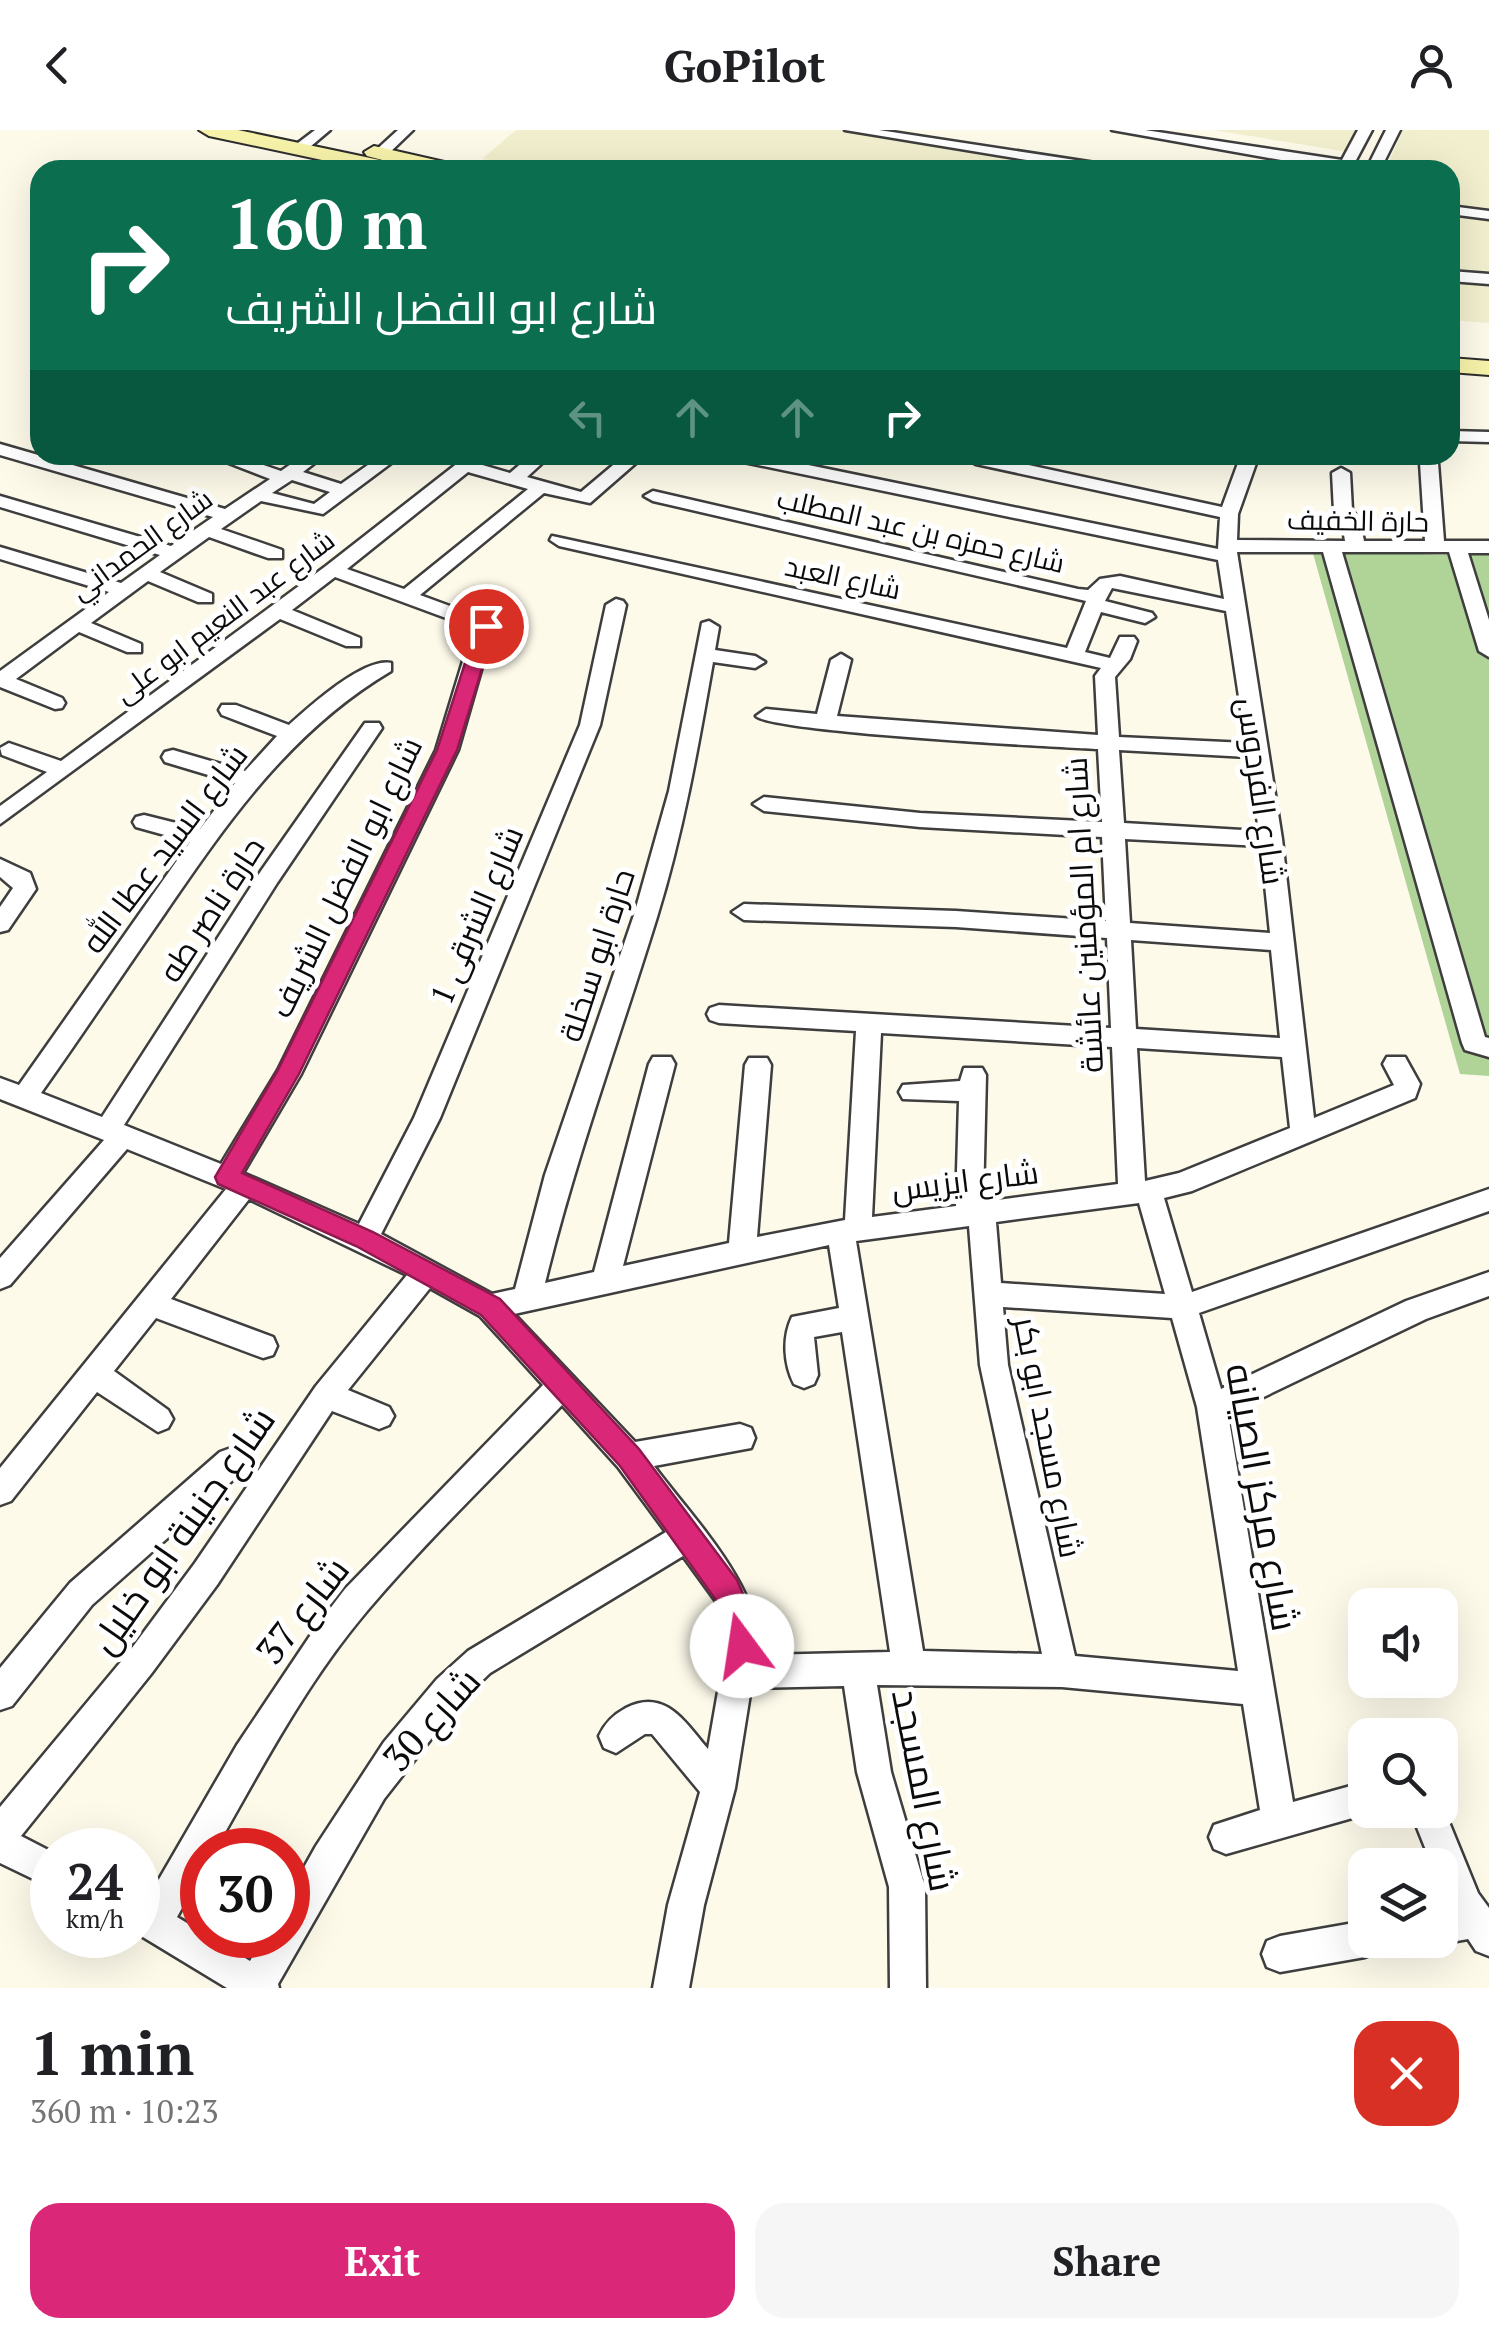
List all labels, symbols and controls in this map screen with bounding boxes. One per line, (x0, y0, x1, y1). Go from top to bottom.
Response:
text: GoPilot (664, 35, 825, 95)
icon: back (30, 38, 85, 93)
icon: person (1404, 38, 1459, 93)
text: 160 m (225, 176, 427, 269)
icon: right (60, 200, 190, 330)
text: شارع ابو الفضل الشريف (225, 277, 657, 337)
icon: left (560, 390, 615, 445)
icon: ahead (665, 390, 720, 445)
icon: ahead (770, 390, 825, 445)
icon: right (875, 390, 930, 445)
street label: شارع حمزه بن عبد المطلب (773, 479, 1068, 582)
street label: شارع الحمداني (63, 480, 222, 611)
street label: حارة الخفيف (1287, 500, 1429, 540)
street label: شارع عبد النعيم ابو على (106, 521, 343, 713)
street label: شارع العبد (782, 547, 904, 608)
pin (444, 584, 529, 669)
icon: arrive (459, 599, 514, 654)
street label: شارع الفردوس (1226, 695, 1296, 888)
street label: شارع ابو الفضل الشريف (259, 730, 433, 1025)
street label: شارع السيد عطا الله (72, 735, 258, 962)
street label: شارع ام المؤمنين عائشة (1054, 756, 1114, 1074)
street label: شارع الشرقى 1 (420, 819, 534, 1011)
street label: حارة ناصر طه (148, 828, 274, 990)
street label: حارة ابو سخلة (548, 863, 644, 1047)
street label: شارع ايزيس (889, 1150, 1041, 1212)
street label: شارع مسجد ابو بكر (1003, 1311, 1093, 1561)
street label: شارع مركز الصيانه (1214, 1359, 1311, 1635)
street label: شارع جنينة ابو خليل (78, 1397, 287, 1664)
street label: شارع 37 (244, 1546, 360, 1675)
map controls (1348, 1588, 1458, 1958)
button: sound (1348, 1588, 1458, 1698)
position arrow (690, 1594, 794, 1698)
street label: شارع 30 (371, 1656, 492, 1782)
street label: شارع المسجد (880, 1685, 969, 1896)
button: search (1348, 1718, 1458, 1828)
speed limit sign: 30 (180, 1828, 310, 1958)
text: 24 (67, 1848, 123, 1914)
button: layers (1348, 1848, 1458, 1958)
text: km/h (66, 1902, 124, 1935)
text: 1 min (30, 2013, 194, 2092)
button: close (1354, 2021, 1459, 2126)
text: 360 m · 10:23 (30, 2090, 218, 2132)
button: Exit (30, 2203, 735, 2318)
button: Share (755, 2203, 1459, 2318)

